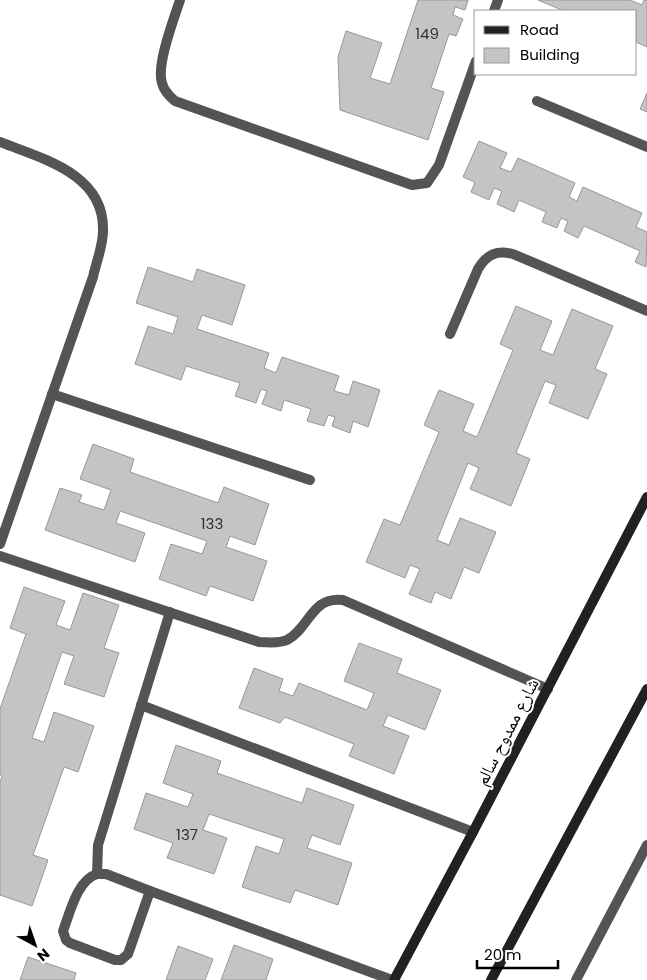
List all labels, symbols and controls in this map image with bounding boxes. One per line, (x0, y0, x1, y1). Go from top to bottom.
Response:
legend (474, 10, 637, 75)
text: Road (520, 19, 559, 40)
house number: 149 (415, 23, 439, 44)
text: Building (520, 44, 580, 65)
house number: 133 (201, 513, 223, 534)
street label: شارع ممدوح سالم (469, 674, 544, 790)
house number: 137 (176, 824, 198, 845)
north arrow (10, 920, 60, 970)
scale bar (477, 938, 558, 970)
text: N (33, 944, 54, 966)
text: 20 m (484, 944, 522, 965)

